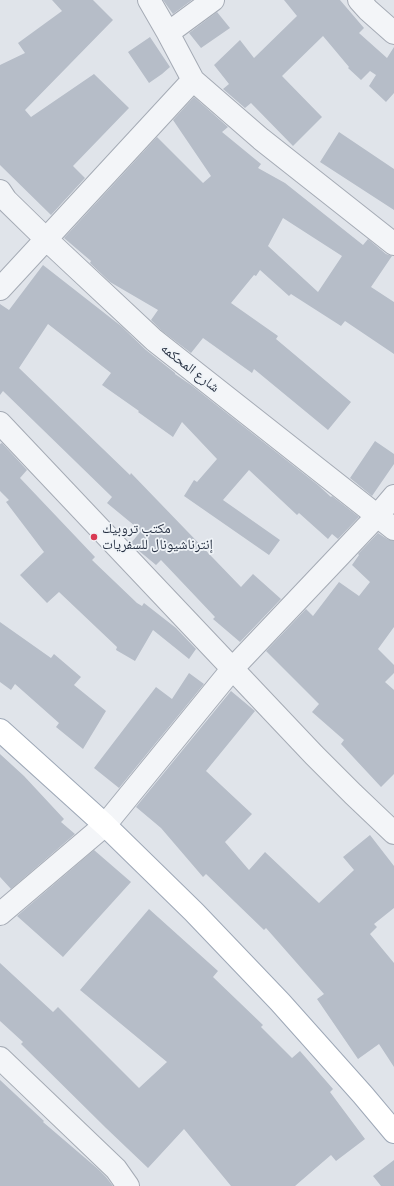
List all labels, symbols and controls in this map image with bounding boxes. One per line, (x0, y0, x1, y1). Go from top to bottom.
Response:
street label: شارع المحكمه (157, 340, 223, 396)
place label: مكتب تروبيك إنترناشيونال للسفريات (102, 521, 213, 554)
marker: مكتب تروبيك إنترناشيونال للسفريات (89, 532, 99, 542)

